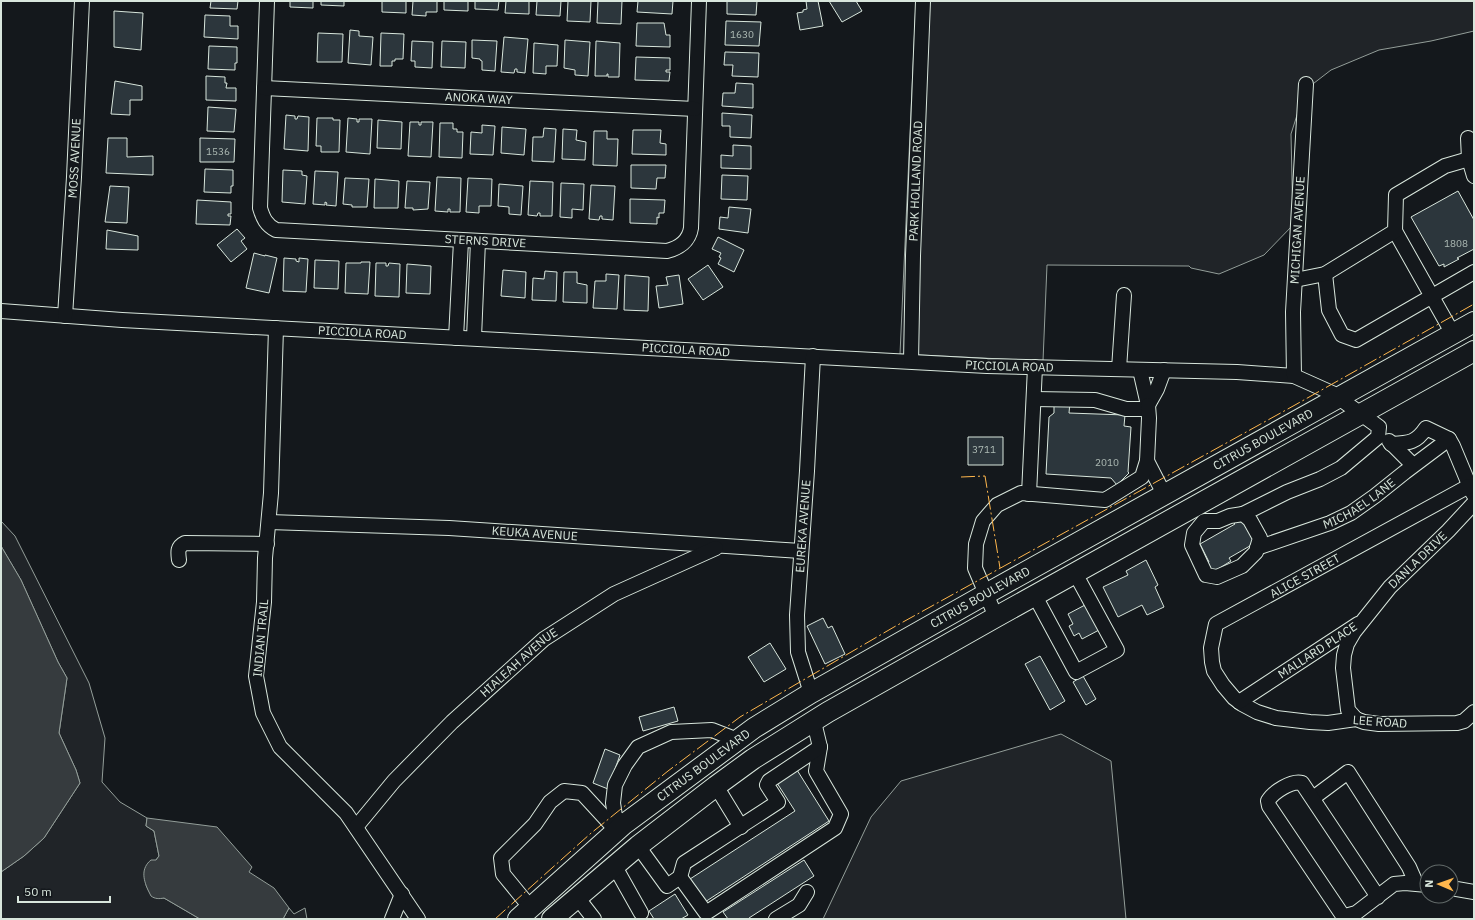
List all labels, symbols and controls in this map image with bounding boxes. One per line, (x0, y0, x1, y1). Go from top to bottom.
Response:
house number: 1630 (730, 28, 754, 41)
street label: ANOKA WAY (445, 89, 513, 107)
street label: MOSS AVENUE (65, 118, 84, 199)
street label: PARK HOLLAND ROAD (906, 121, 925, 242)
house number: 1536 (206, 145, 230, 158)
street label: MICHIGAN AVENUE (1287, 176, 1308, 284)
street label: STERNS DRIVE (444, 231, 527, 250)
house number: 1808 (1444, 237, 1468, 250)
street label: PICCIOLA ROAD (318, 322, 407, 342)
street label: PICCIOLA ROAD (641, 340, 731, 359)
street label: PICCIOLA ROAD (965, 357, 1054, 375)
street label: CITRUS BOULEVARD (1210, 405, 1315, 473)
house number: 3711 (972, 443, 996, 456)
house number: 2010 (1095, 456, 1119, 469)
street label: MICHAEL LANE (1321, 475, 1398, 532)
street label: EUREKA AVENUE (792, 479, 813, 573)
street label: KEUKA AVENUE (491, 523, 578, 543)
street label: DANLA DRIVE (1385, 528, 1450, 591)
street label: ALICE STREET (1267, 550, 1343, 601)
street label: CITRUS BOULEVARD (927, 563, 1032, 631)
street label: INDIAN TRAIL (250, 598, 271, 678)
street label: MALLARD PLACE (1275, 619, 1360, 681)
street label: HIALEAH AVENUE (477, 624, 560, 700)
street label: LEE ROAD (1352, 712, 1408, 731)
street label: CITRUS BOULEVARD (654, 726, 753, 804)
north arrow (1419, 864, 1459, 904)
scale bar (18, 878, 110, 904)
text: N (1422, 879, 1436, 888)
text: 50 m (24, 884, 52, 899)

